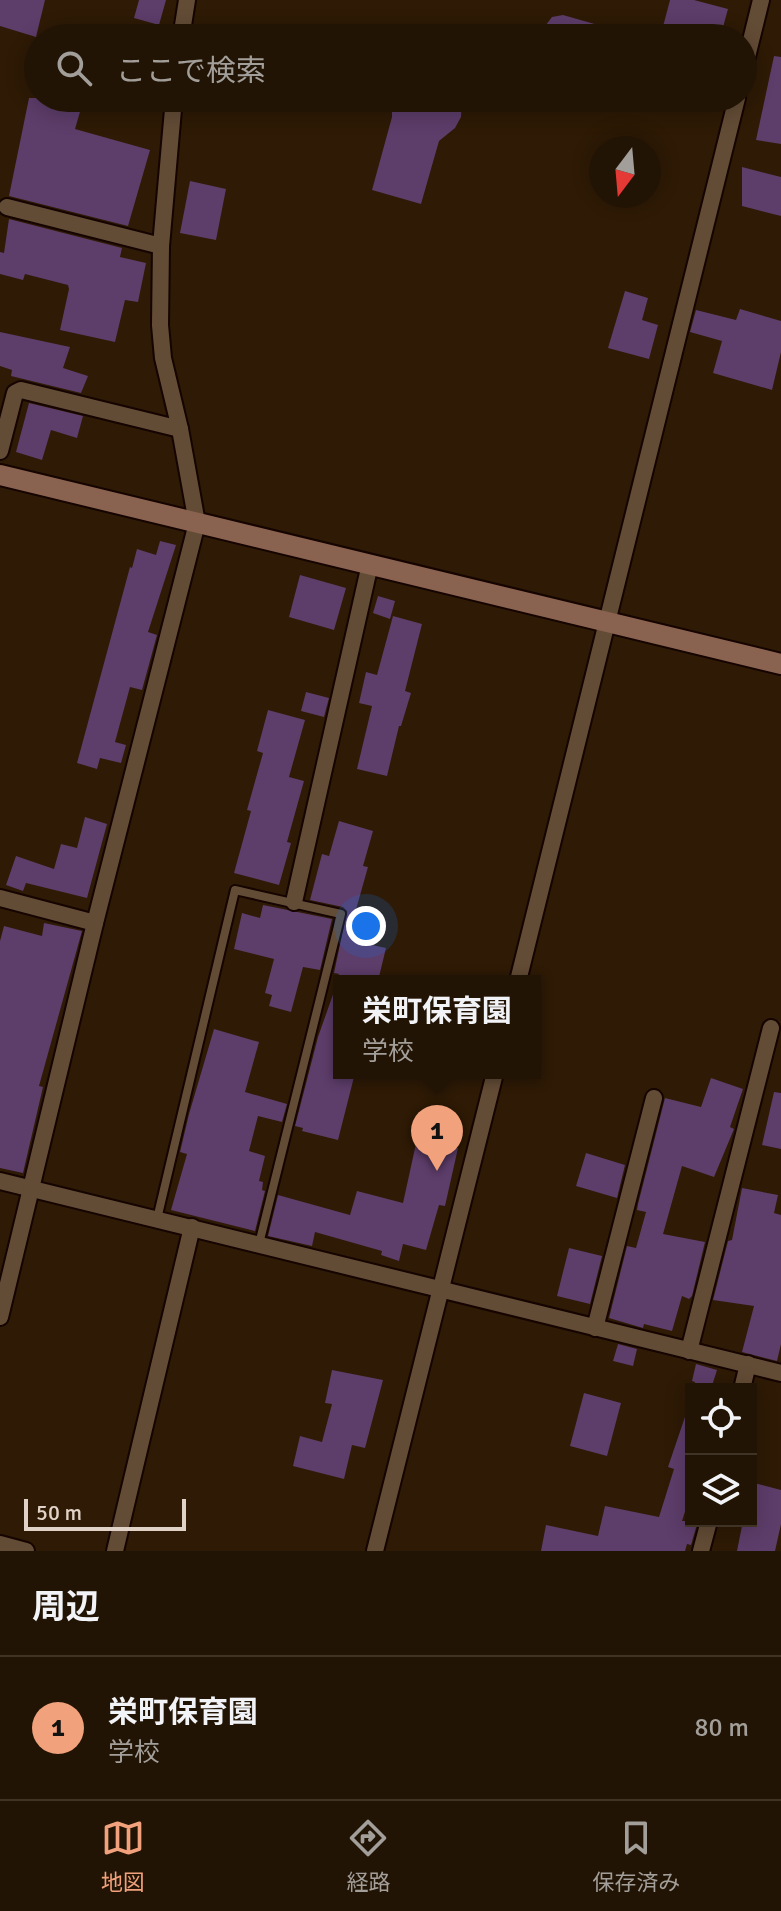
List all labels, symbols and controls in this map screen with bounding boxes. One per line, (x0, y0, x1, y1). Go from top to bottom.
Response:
search box (24, 24, 757, 112)
icon: search (52, 46, 96, 90)
text: ここで検索 (116, 53, 266, 90)
north arrow (589, 136, 661, 208)
your location (346, 906, 386, 946)
popup (333, 975, 541, 1079)
text: 栄町保育園 (362, 993, 512, 1030)
text: 学校 (362, 1036, 414, 1068)
pin: 1 (411, 1105, 463, 1171)
map controls (685, 1383, 757, 1527)
button: locate (685, 1383, 757, 1455)
button: layers (685, 1455, 757, 1527)
scale bar (24, 1495, 186, 1531)
text: 50 m (36, 1499, 82, 1526)
text: 周辺 (32, 1586, 100, 1628)
text: 栄町保育園 (108, 1694, 258, 1731)
text: 1 (51, 1712, 65, 1744)
text: 80 m (694, 1712, 749, 1744)
text: 学校 (108, 1737, 160, 1769)
tab: 地図 (101, 1816, 145, 1896)
tab: 経路 (346, 1816, 390, 1896)
tab: 保存済み (592, 1816, 680, 1896)

